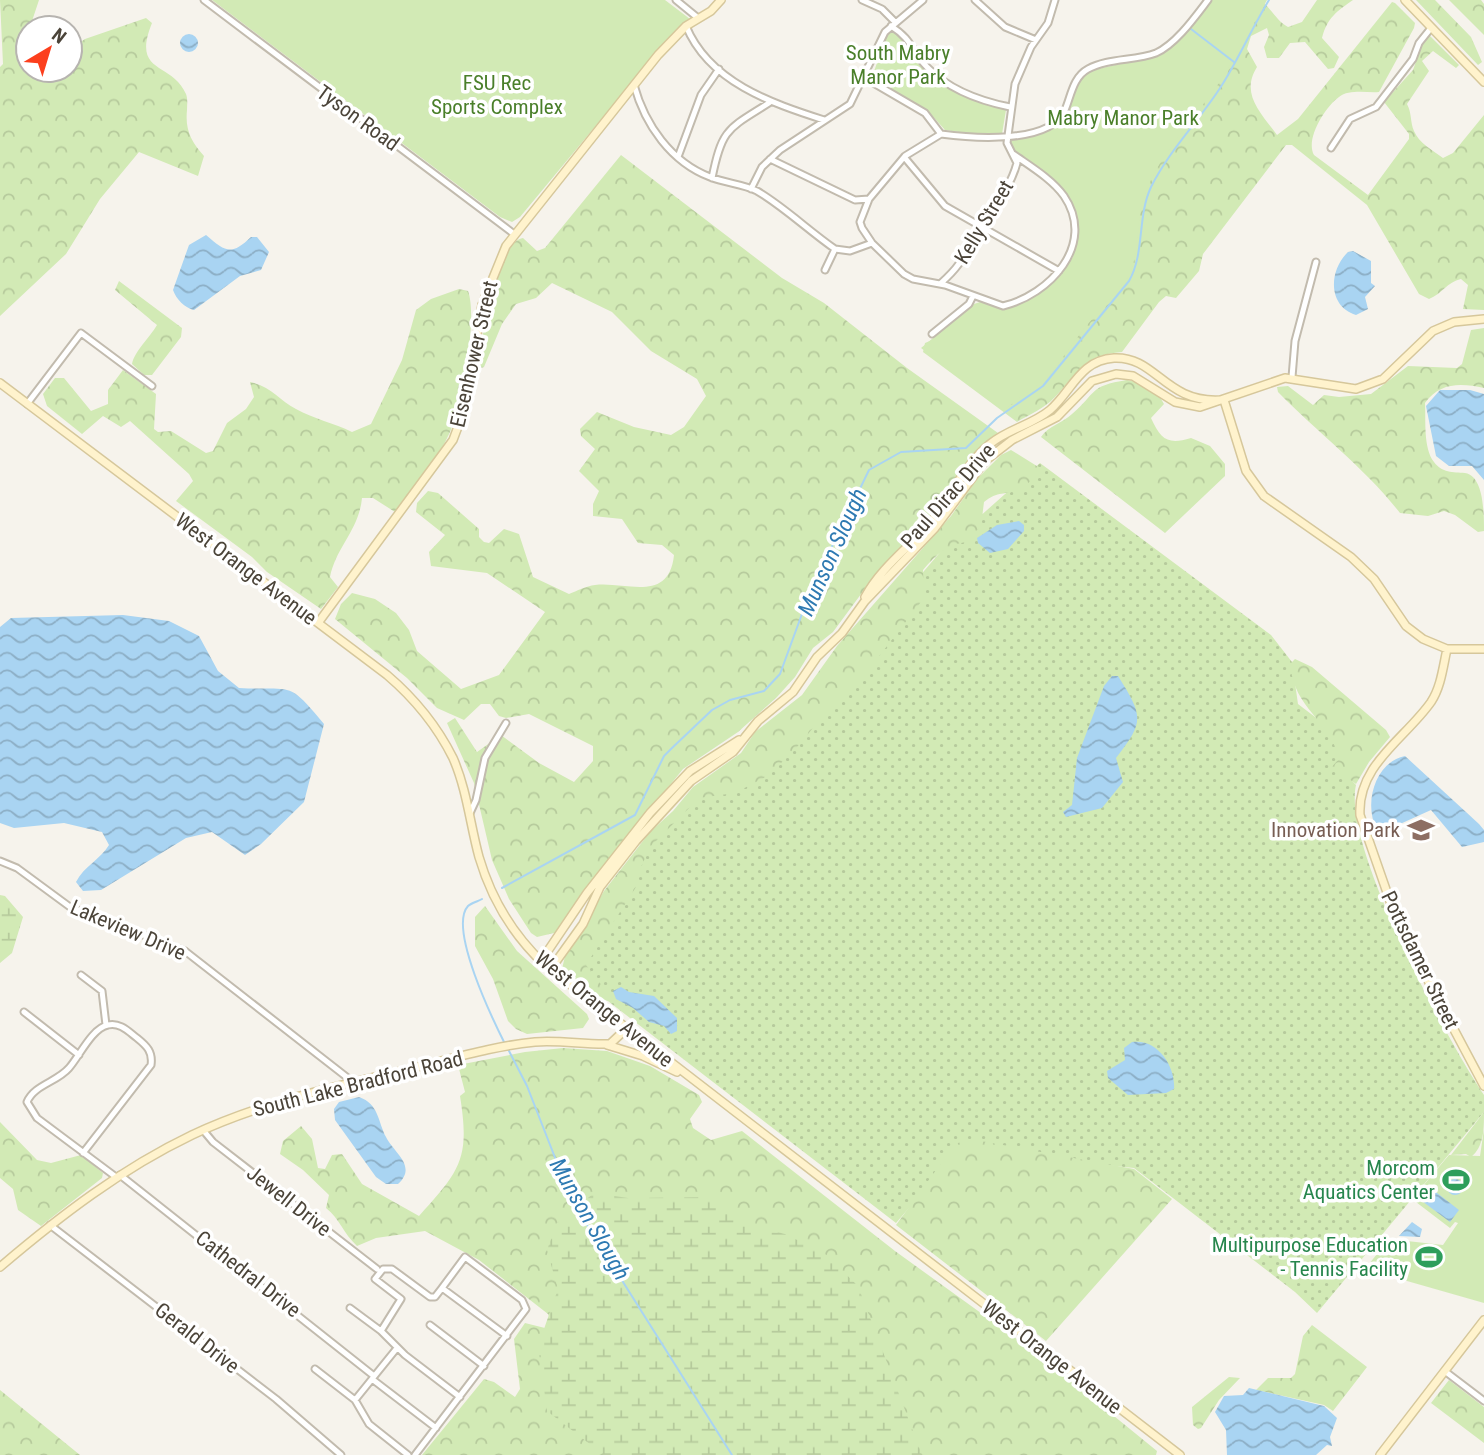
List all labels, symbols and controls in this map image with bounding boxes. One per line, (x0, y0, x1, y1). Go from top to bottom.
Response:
north arrow (14, 14, 84, 84)
text: N (47, 23, 71, 49)
park label: South Mabry Manor Park (846, 41, 950, 89)
park label: FSU Rec Sports Complex (431, 71, 563, 119)
street label: Tyson Road (312, 80, 404, 156)
park label: Mabry Manor Park (1047, 106, 1199, 130)
street label: Kelly Street (950, 176, 1018, 268)
street label: Eisenhower Street (445, 278, 503, 430)
street label: Paul Dirac Drive (896, 439, 1000, 553)
water label: Munson Slough (792, 484, 873, 620)
street label: West Orange Avenue (171, 508, 321, 630)
school or university icon: Innovation Park (1406, 815, 1436, 845)
place label: Innovation Park (1271, 818, 1401, 842)
street label: Pottsdamer Street (1376, 887, 1464, 1033)
street label: Lakeview Drive (67, 895, 189, 965)
street label: West Orange Avenue (530, 946, 678, 1072)
street label: South Lake Bradford Road (251, 1046, 465, 1122)
water label: Munson Slough (544, 1153, 635, 1285)
place label: Morcom Aquatics Center (1303, 1156, 1435, 1204)
street label: Jewell Drive (242, 1161, 336, 1241)
sports icon: Morcom Aquatics Center (1441, 1165, 1471, 1195)
street label: Cathedral Drive (191, 1226, 305, 1322)
place label: Multipurpose Education - Tennis Facility (1212, 1233, 1408, 1281)
sports icon: Multipurpose Education - Tennis Facility (1414, 1242, 1444, 1272)
street label: West Orange Avenue (977, 1295, 1127, 1419)
street label: Gerald Drive (150, 1298, 244, 1378)

